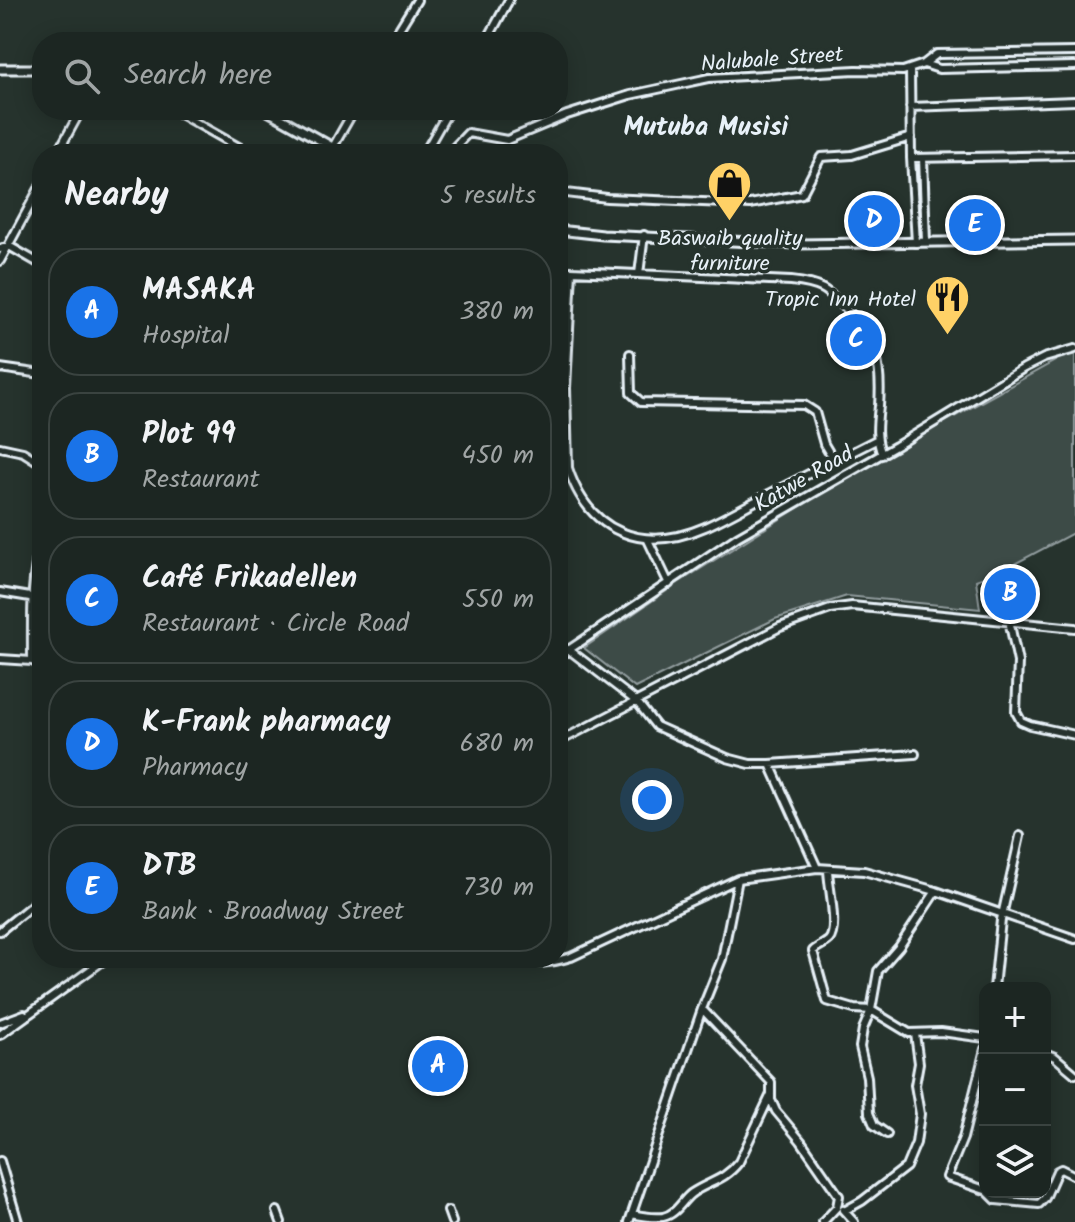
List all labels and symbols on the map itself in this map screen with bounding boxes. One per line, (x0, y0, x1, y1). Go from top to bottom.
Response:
street label: Nalubale Street (700, 38, 845, 83)
district label: Mutuba Musisi (624, 107, 790, 149)
shop icon: Baswaib quality furniture (706, 160, 754, 223)
pin: D (848, 191, 900, 251)
pin: E (949, 195, 1001, 255)
place label: Baswaib quality furniture (657, 222, 803, 282)
restaurant icon: Tropic Inn Hotel (923, 274, 971, 337)
place label: Tropic Inn Hotel (765, 283, 917, 318)
pin: C (830, 310, 882, 370)
street label: Katwe Road (748, 437, 861, 523)
pin: B (984, 564, 1036, 624)
your location (632, 780, 672, 820)
pin: A (412, 1036, 464, 1096)

